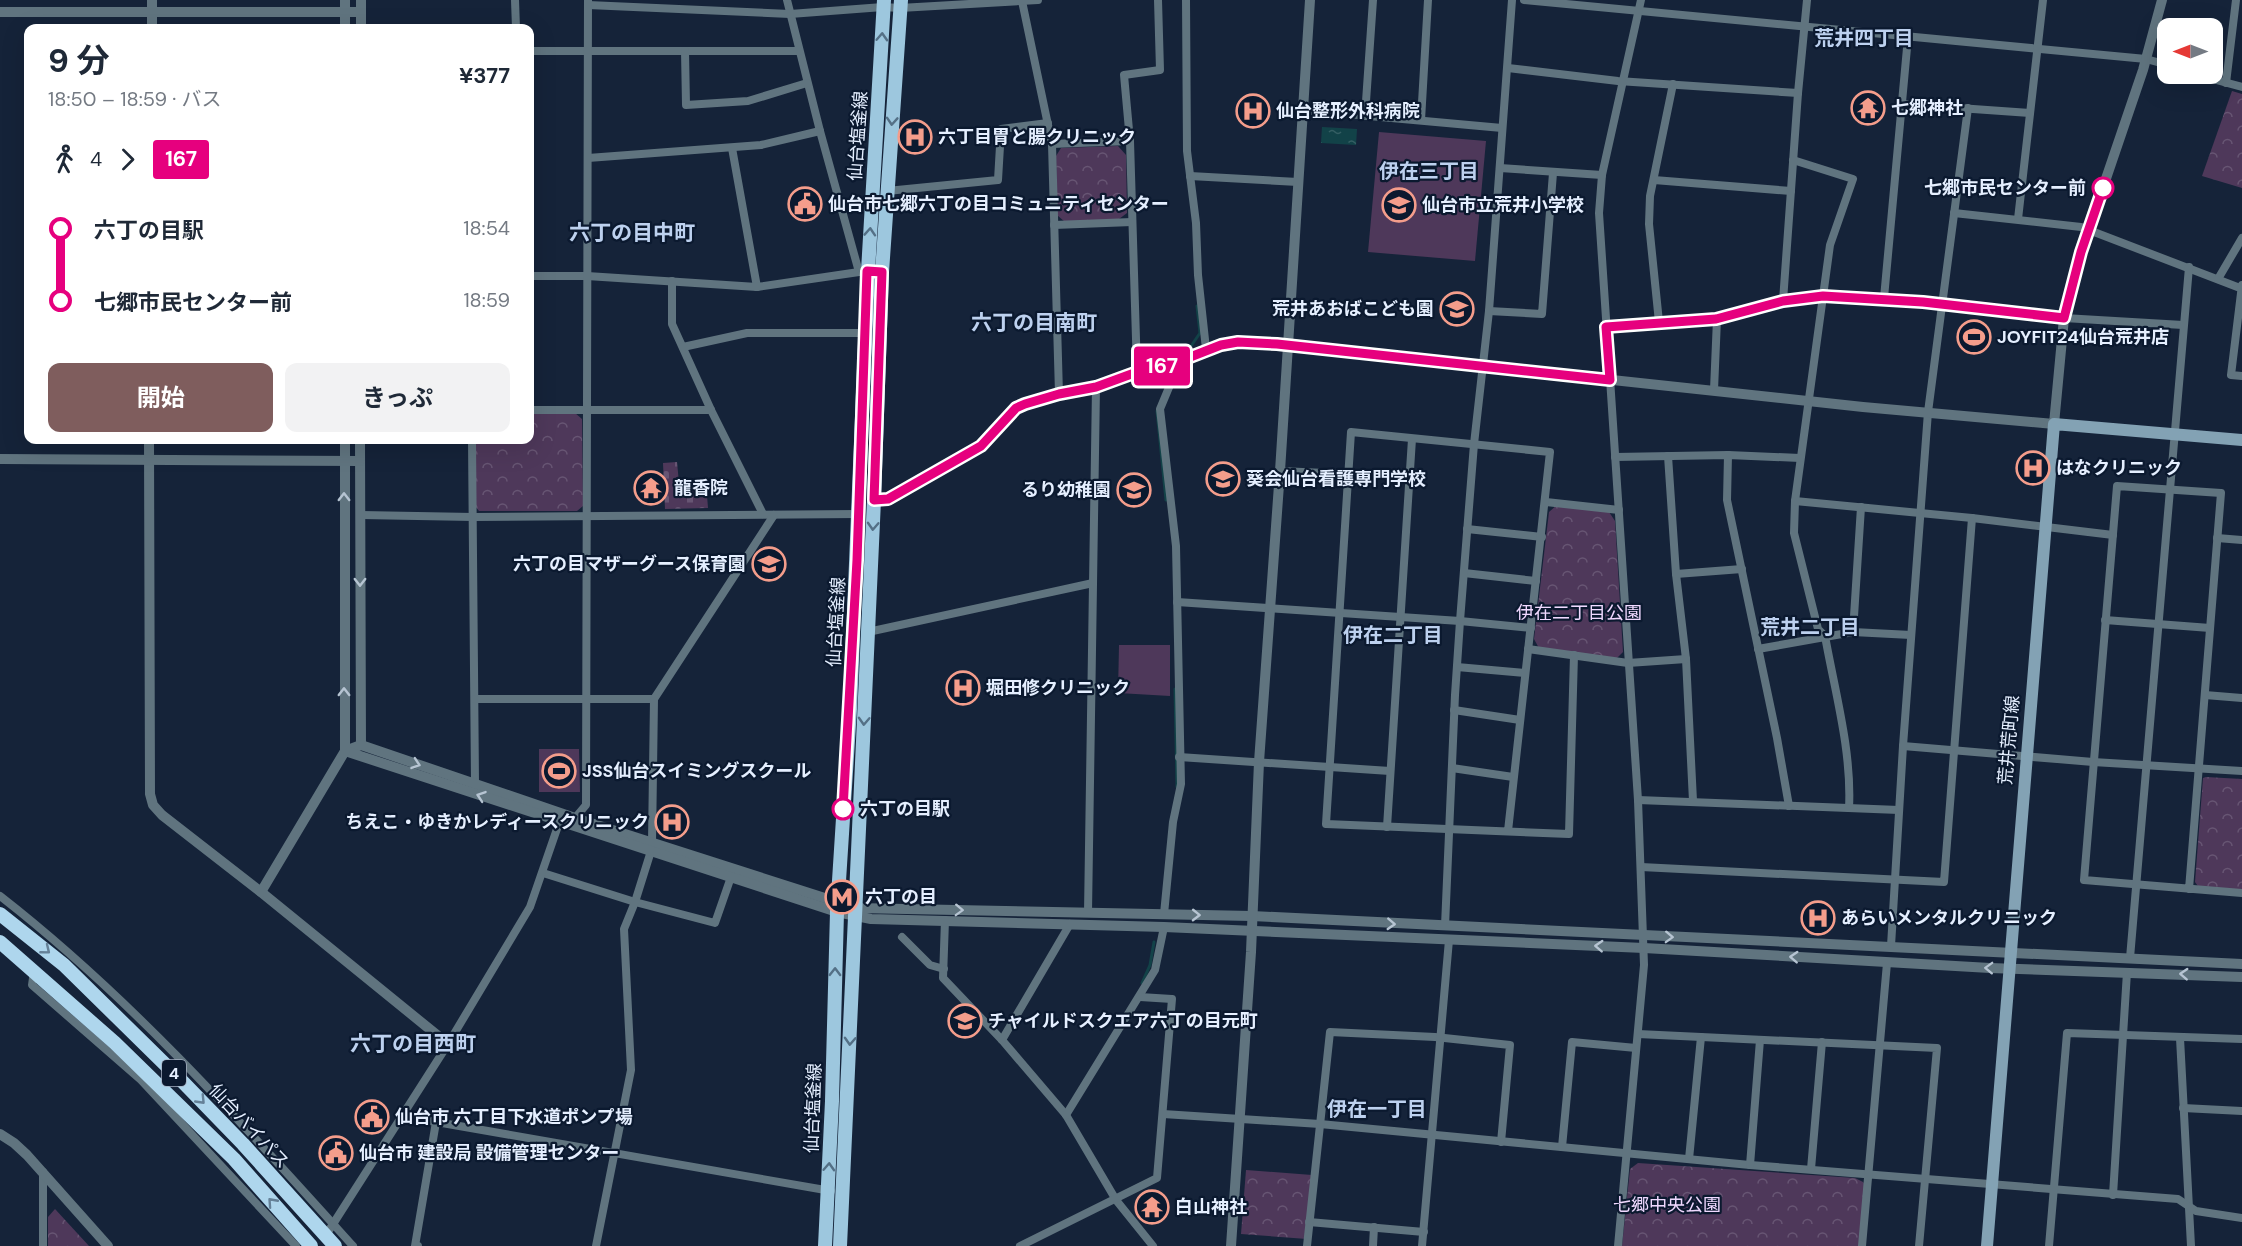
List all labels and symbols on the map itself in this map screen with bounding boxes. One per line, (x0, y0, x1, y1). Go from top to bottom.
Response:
north arrow (2157, 18, 2223, 84)
district label: 荒井四丁目 (1814, 25, 1914, 51)
one-way arrow (875, 32, 888, 41)
street label: 仙台塩釜線 (843, 90, 873, 182)
temple icon: 七郷神社 (1850, 90, 1886, 126)
hospital icon: 仙台整形外科病院 (1235, 93, 1271, 129)
place label: 七郷神社 (1891, 96, 1963, 120)
place label: 仙台整形外科病院 (1276, 99, 1420, 123)
one-way arrow (886, 117, 899, 126)
hospital icon: 六丁目胃と腸クリニック (897, 119, 933, 155)
place label: 六丁目胃と腸クリニック (938, 125, 1136, 149)
district label: 伊在三丁目 (1379, 158, 1479, 184)
place label: 七郷市民センター前 (1924, 176, 2086, 200)
marker: 七郷市民センター前 (2092, 177, 2114, 199)
public building icon: 仙台市七郷六丁の目コミュニティセンター (787, 186, 823, 222)
school or university icon: 仙台市立荒井小学校 (1381, 187, 1417, 223)
place label: 仙台市七郷六丁の目コミュニティセンター (828, 192, 1169, 216)
place label: 仙台市立荒井小学校 (1422, 193, 1584, 217)
district label: 六丁の目中町 (569, 219, 695, 247)
one-way arrow (863, 227, 876, 236)
school or university icon: 荒井あおばこども園 (1439, 291, 1475, 327)
place label: 荒井あおばこども園 (1272, 297, 1434, 321)
district label: 六丁の目南町 (971, 309, 1097, 337)
sports icon: JOYFIT24仙台荒井店 (1956, 319, 1992, 355)
place label: JOYFIT24仙台荒井店 (1997, 325, 2169, 349)
line badge: 167 (1128, 346, 1196, 386)
hospital icon: はなクリニック (2015, 450, 2051, 486)
place label: はなクリニック (2056, 456, 2182, 480)
school or university icon: 葵会仙台看護専門学校 (1205, 461, 1241, 497)
place label: 葵会仙台看護専門学校 (1246, 467, 1426, 491)
temple icon: 龍香院 (633, 470, 669, 506)
school or university icon: るり幼稚園 (1116, 472, 1152, 508)
place label: 龍香院 (674, 476, 728, 500)
place label: るり幼稚園 (1021, 478, 1111, 502)
one-way arrow (338, 493, 351, 502)
one-way arrow (866, 521, 879, 530)
school or university icon: 六丁の目マザーグース保育園 (751, 546, 787, 582)
place label: 六丁の目マザーグース保育園 (513, 552, 746, 576)
street label: 仙台塩釜線 (822, 576, 850, 668)
one-way arrow (354, 577, 366, 586)
park label: 伊在二丁目公園 (1516, 601, 1642, 625)
district label: 荒井二丁目 (1760, 614, 1860, 640)
district label: 伊在二丁目 (1343, 622, 1443, 648)
hospital icon: 堀田修クリニック (945, 670, 981, 706)
place label: 堀田修クリニック (986, 676, 1130, 700)
one-way arrow (338, 688, 350, 697)
street label: 荒井荒町線 (1993, 694, 2025, 786)
one-way arrow (858, 716, 871, 725)
sports icon: JSS仙台スイミングスクール (541, 753, 577, 789)
one-way arrow (410, 757, 421, 769)
place label: JSS仙台スイミングスクール (582, 759, 811, 783)
one-way arrow (476, 791, 487, 804)
place label: 六丁の目駅 (860, 797, 950, 821)
marker: 六丁の目駅 (832, 798, 854, 820)
hospital icon: ちえこ・ゆきかレディースクリニック (654, 804, 690, 840)
place label: ちえこ・ゆきかレディースクリニック (345, 810, 649, 834)
metro station icon: 六丁の目 (824, 879, 860, 915)
place label: 六丁の目 (865, 885, 937, 909)
hospital icon: あらいメンタルクリニック (1800, 900, 1836, 936)
one-way arrow (954, 904, 963, 916)
place label: あらいメンタルクリニック (1841, 906, 2057, 930)
one-way arrow (1191, 909, 1200, 921)
one-way arrow (1386, 917, 1395, 930)
one-way arrow (1665, 930, 1674, 943)
one-way arrow (1595, 940, 1604, 953)
one-way arrow (39, 943, 50, 954)
one-way arrow (1789, 951, 1798, 964)
one-way arrow (1984, 961, 1993, 974)
one-way arrow (829, 967, 841, 976)
one-way arrow (2179, 968, 2188, 981)
school or university icon: チャイルドスクエア六丁の目元町 (947, 1003, 983, 1039)
place label: チャイルドスクエア六丁の目元町 (988, 1009, 1258, 1033)
district label: 六丁の目西町 (350, 1030, 476, 1058)
one-way arrow (843, 1037, 856, 1046)
road number: 4 (162, 1060, 186, 1086)
street label: 仙台塩釜線 (799, 1063, 827, 1153)
street label: 仙台バイパス (204, 1078, 294, 1174)
one-way arrow (193, 1093, 204, 1104)
district label: 伊在一丁目 (1327, 1096, 1427, 1122)
public building icon: 仙台市 六丁目下水道ポンプ場 (354, 1099, 390, 1135)
place label: 仙台市 六丁目下水道ポンプ場 (395, 1105, 633, 1129)
public building icon: 仙台市 建設局 設備管理センター (318, 1135, 354, 1171)
place label: 仙台市 建設局 設備管理センター (359, 1141, 619, 1165)
one-way arrow (823, 1162, 836, 1171)
temple icon: 白山神社 (1134, 1189, 1170, 1225)
park label: 七郷中央公園 (1613, 1193, 1721, 1217)
place label: 白山神社 (1175, 1195, 1247, 1219)
one-way arrow (269, 1198, 280, 1209)

